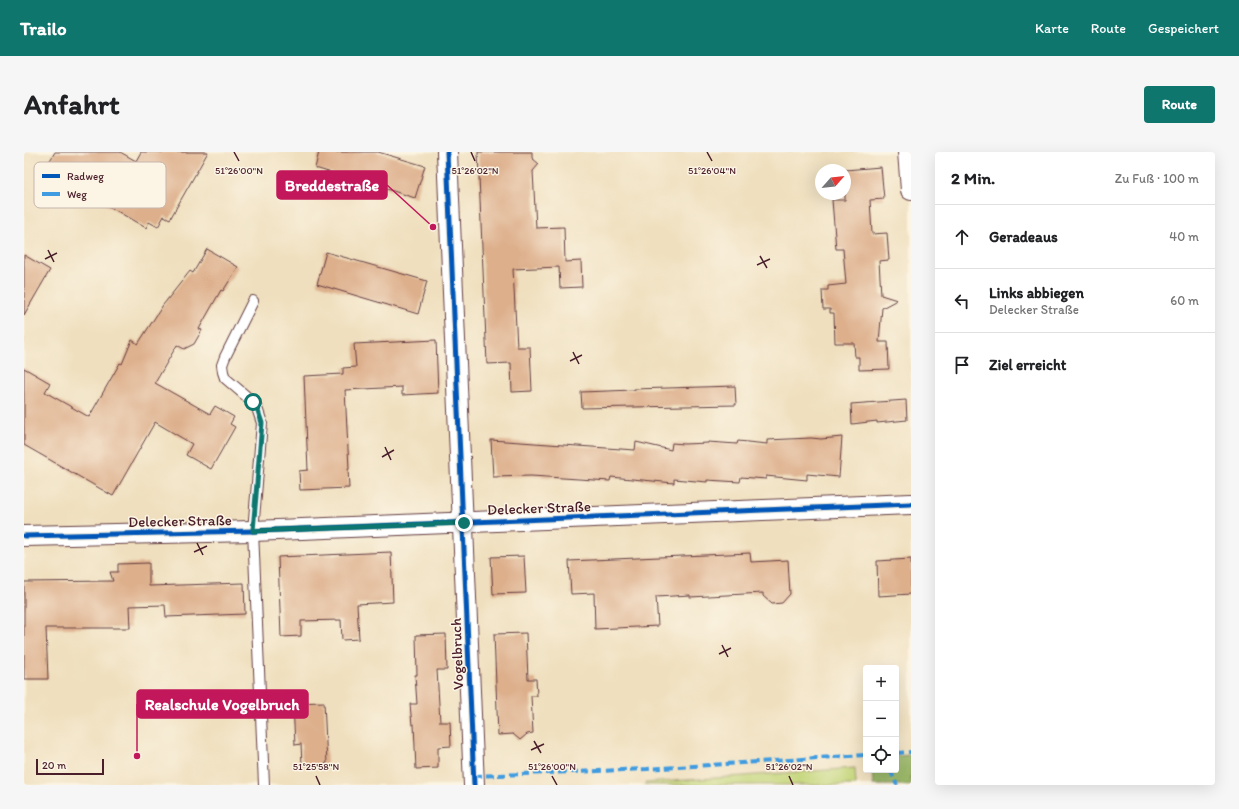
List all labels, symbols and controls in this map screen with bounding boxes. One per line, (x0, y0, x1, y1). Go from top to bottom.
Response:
text: Trailo (20, 17, 67, 40)
text: Karte (1035, 20, 1069, 37)
text: Route (1091, 20, 1126, 37)
text: Gespeichert (1148, 20, 1219, 37)
button: Route (1144, 86, 1215, 123)
text: Anfahrt (24, 87, 119, 121)
legend (34, 162, 166, 208)
text: 51°26'00"N (215, 164, 263, 177)
text: 51°26'02"N (451, 164, 499, 177)
text: 51°26'04"N (688, 164, 736, 177)
north arrow (815, 164, 851, 200)
text: 2 Min. (951, 168, 995, 188)
text: Radweg (67, 170, 104, 183)
callout: Breddestraße (277, 171, 387, 199)
text: Zu Fuß · 100 m (1115, 171, 1199, 186)
text: Breddestraße (285, 176, 380, 195)
text: Weg (67, 188, 87, 201)
icon: ahead (951, 226, 973, 248)
text: Geradeaus (989, 228, 1058, 246)
text: 40 m (1169, 229, 1199, 244)
text: Links abbiegen (989, 284, 1084, 302)
icon: left (951, 290, 973, 312)
text: 60 m (1170, 293, 1199, 308)
text: Delecker Straße (989, 302, 1079, 317)
icon: arrive (951, 354, 973, 376)
text: Ziel erreicht (989, 356, 1066, 374)
route start (244, 393, 262, 411)
street label: Delecker Straße (487, 497, 591, 519)
street label: Delecker Straße (128, 511, 232, 531)
route end (455, 514, 473, 532)
street label: Vogelbruch (447, 618, 467, 690)
map controls (863, 665, 899, 773)
button: + (863, 665, 899, 701)
callout: Realschule Vogelbruch (137, 690, 308, 718)
text: Realschule Vogelbruch (145, 695, 300, 715)
button: − (863, 701, 899, 737)
button: locate (863, 737, 899, 773)
scale bar (36, 757, 104, 776)
text: 20 m (42, 759, 66, 772)
text: 51°25'58"N (293, 760, 339, 773)
text: 51°26'00"N (528, 760, 576, 773)
text: 51°26'02"N (765, 760, 813, 773)

